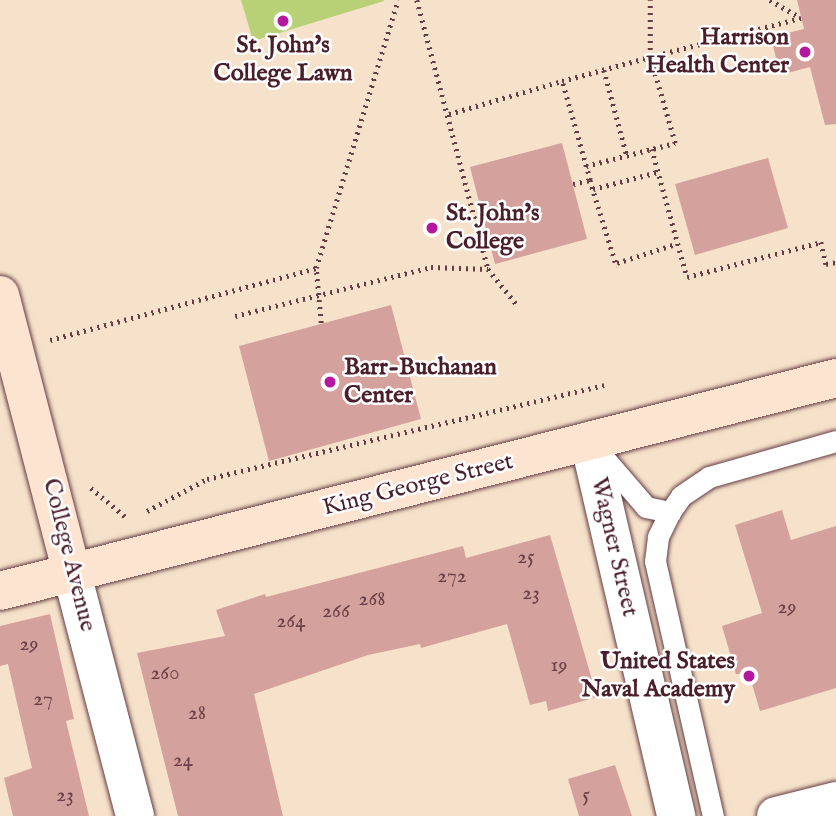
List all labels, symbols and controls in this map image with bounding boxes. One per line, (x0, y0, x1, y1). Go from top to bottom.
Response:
marker: St. John's College Lawn (275, 13, 291, 29)
place label: Harrison Health Center (646, 24, 789, 80)
place label: St. John's College Lawn (214, 32, 352, 88)
marker: Harrison Health Center (795, 42, 815, 62)
place label: St. John's College (446, 200, 539, 256)
marker: St. John's College (424, 220, 440, 236)
place label: Barr-Buchanan Center (344, 354, 497, 410)
marker: Barr-Buchanan Center (322, 374, 338, 390)
street label: King George Street (320, 447, 516, 523)
street label: Wagner Street (584, 474, 644, 620)
street label: College Avenue (36, 476, 102, 634)
house number: 25 (517, 545, 535, 571)
house number: 272 (437, 564, 467, 590)
house number: 23 (522, 581, 540, 607)
house number: 268 (359, 587, 385, 613)
house number: 29 (777, 595, 797, 621)
house number: 266 (322, 599, 350, 625)
house number: 264 (276, 609, 306, 635)
house number: 29 (19, 632, 39, 658)
place label: United States Naval Academy (581, 648, 735, 704)
house number: 19 (551, 653, 567, 679)
house number: 260 (150, 661, 180, 687)
marker: United States Naval Academy (741, 668, 757, 684)
house number: 27 (33, 687, 53, 713)
house number: 28 (188, 701, 206, 727)
house number: 24 (173, 748, 193, 774)
house number: 23 (56, 783, 74, 809)
house number: 5 (582, 783, 590, 809)

